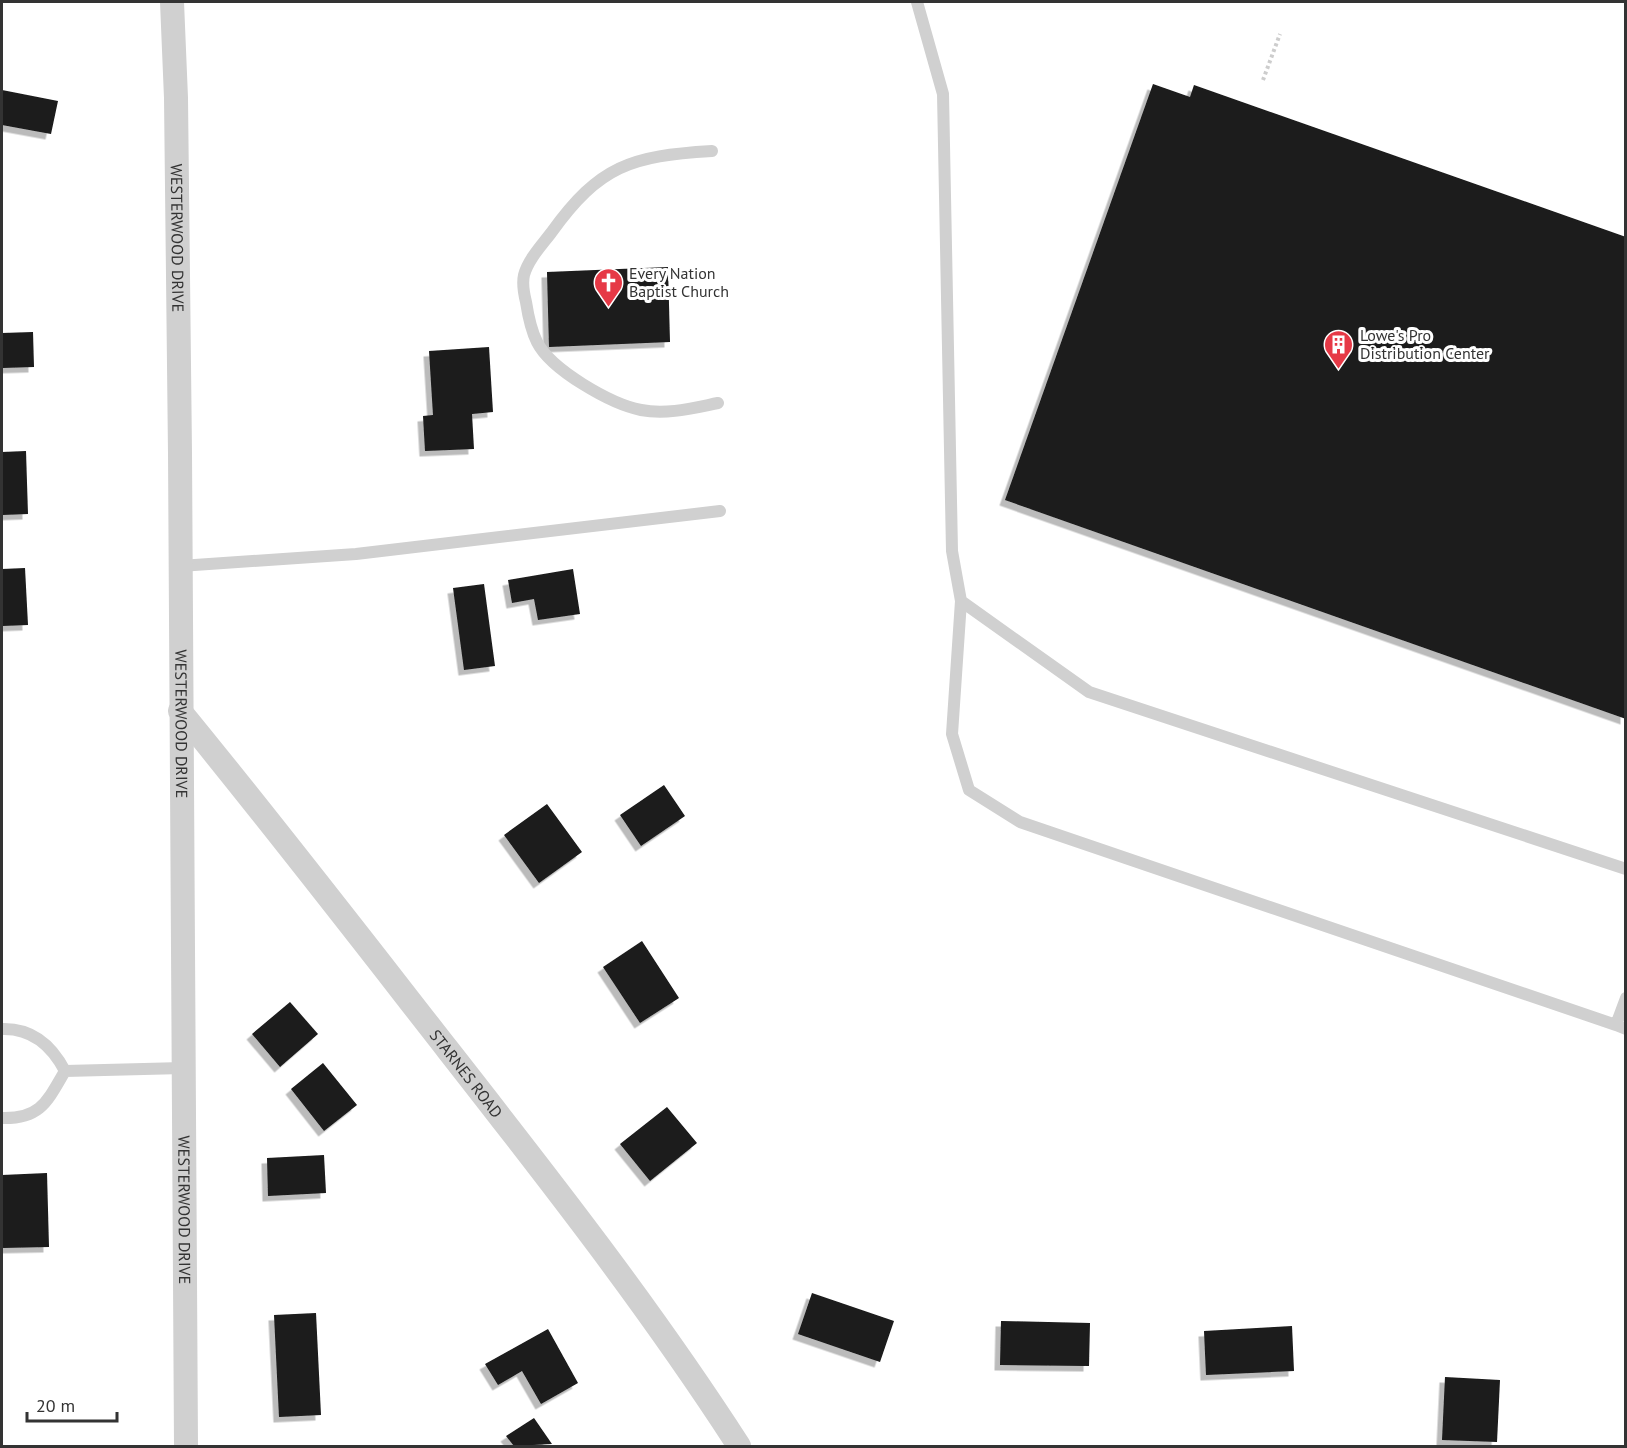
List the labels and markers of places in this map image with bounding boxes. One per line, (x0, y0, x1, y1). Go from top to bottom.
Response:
place label: Every Nation Baptist Church (629, 263, 729, 301)
church icon: Every Nation Baptist Church (592, 266, 624, 308)
place label: Lowe's Pro Distribution Center (1360, 325, 1490, 363)
building icon: Lowe's Pro Distribution Center (1323, 328, 1355, 370)

